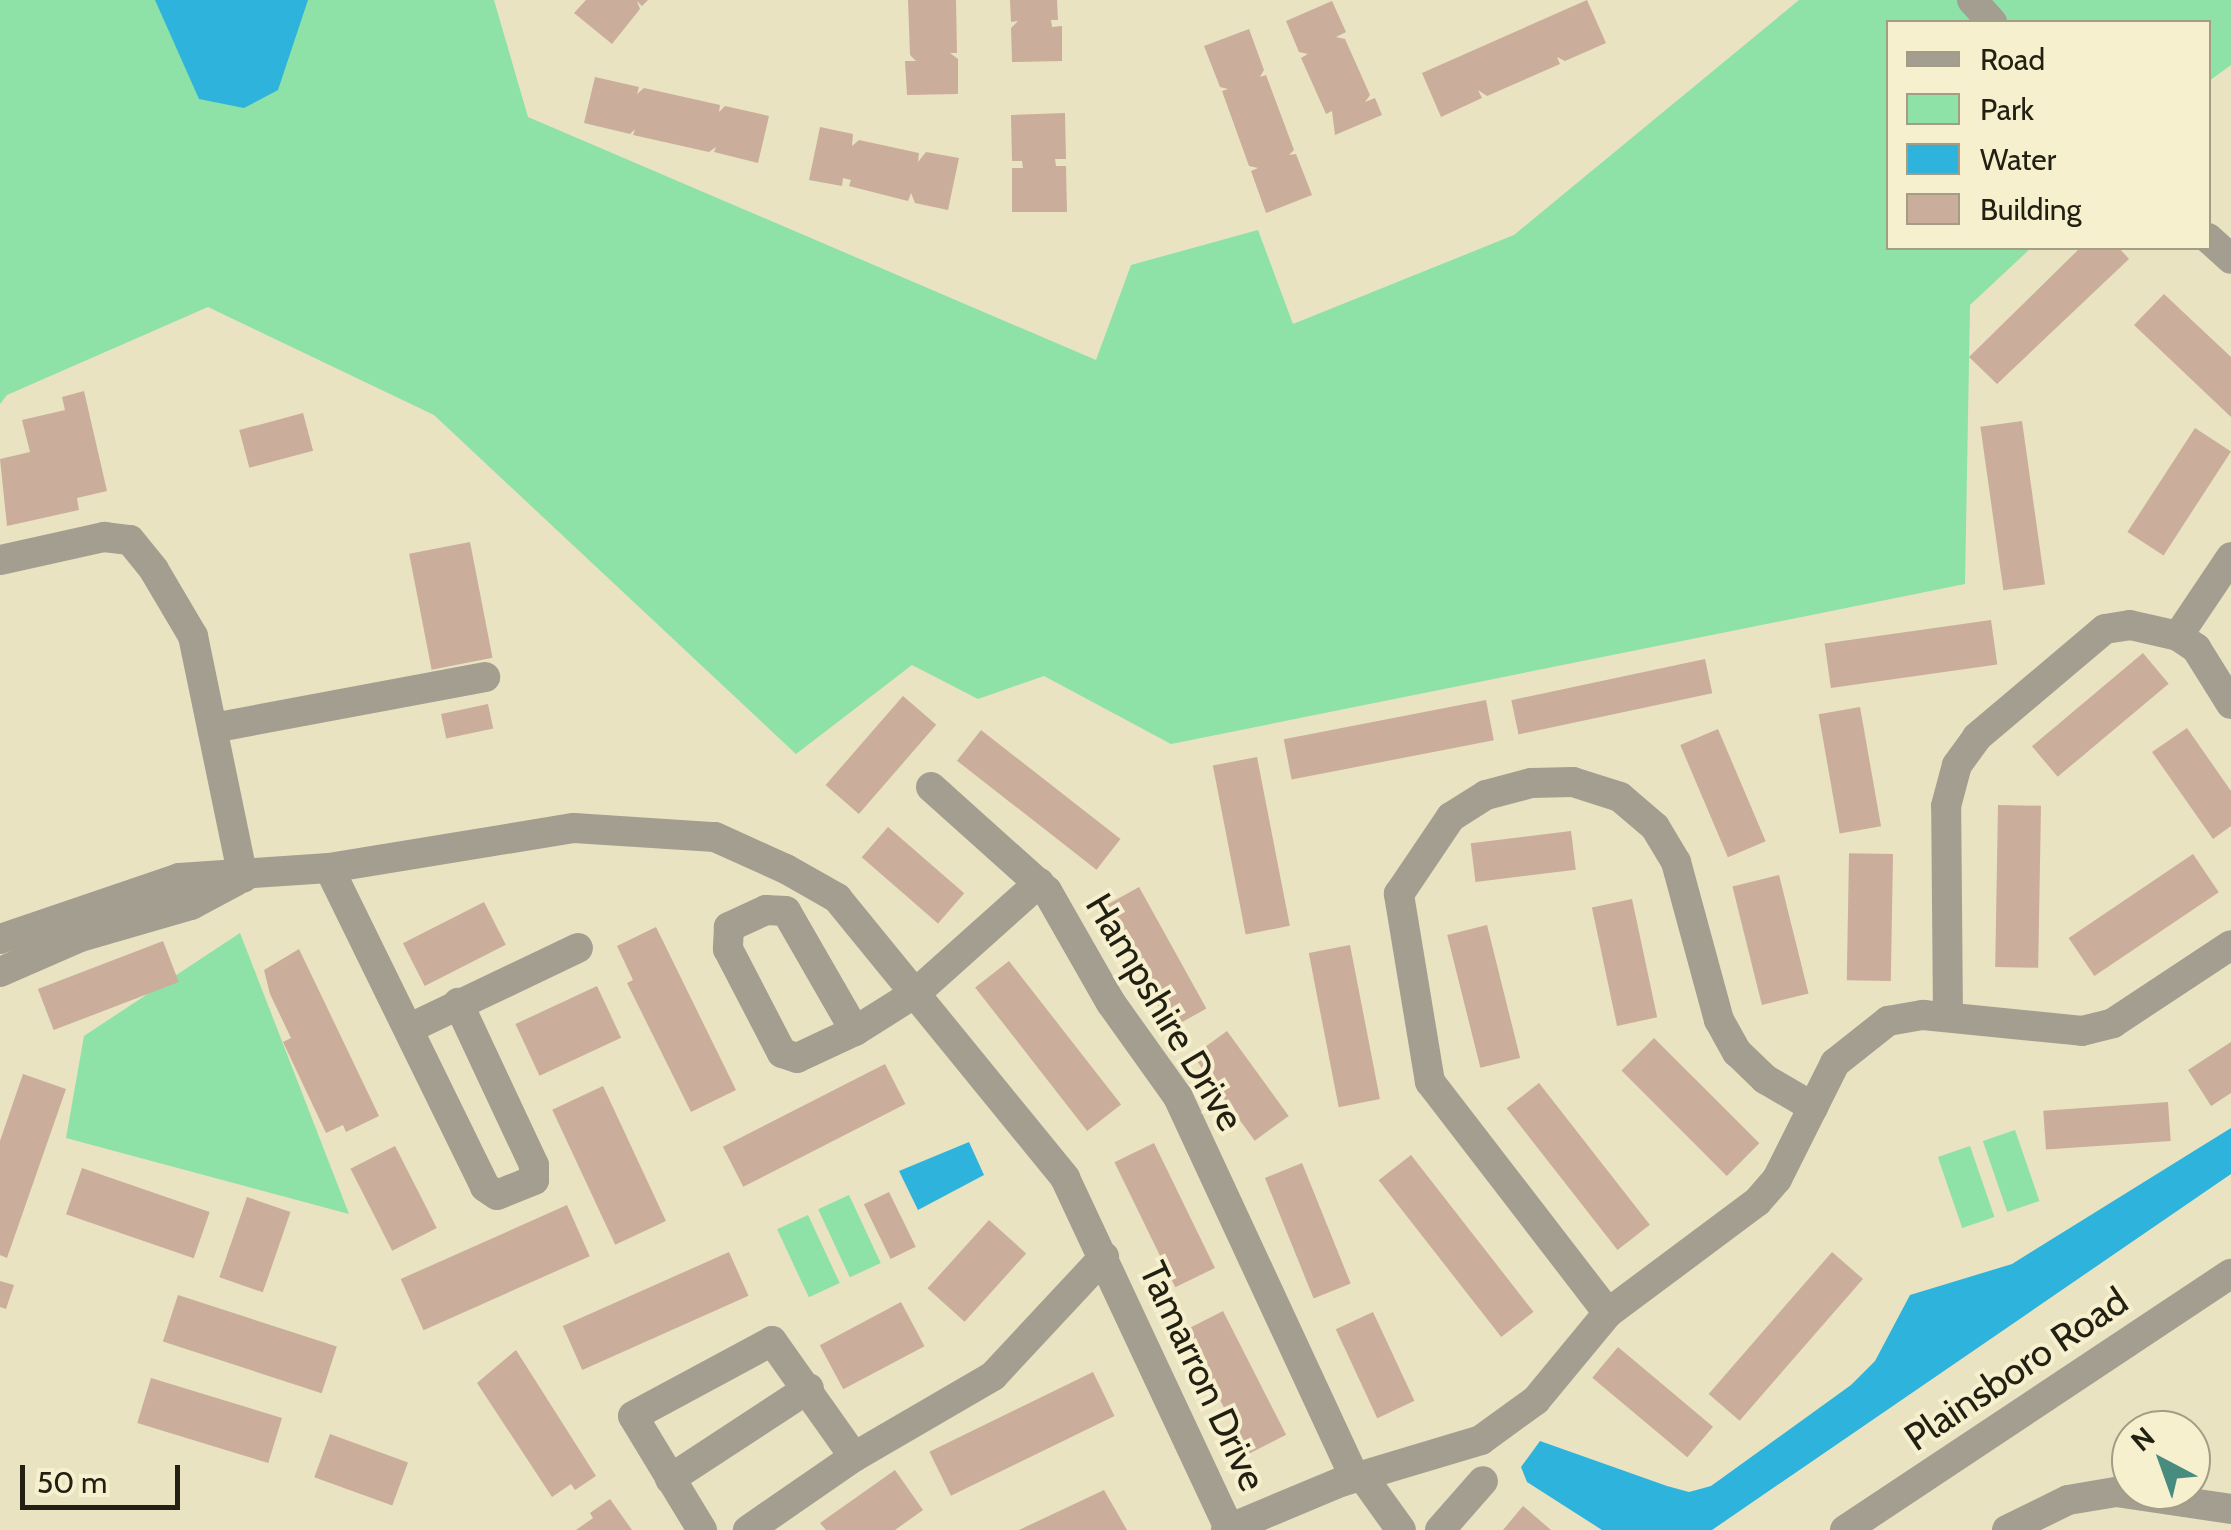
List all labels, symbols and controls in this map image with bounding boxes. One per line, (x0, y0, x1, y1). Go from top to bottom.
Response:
legend (1886, 20, 2211, 250)
text: Road (1980, 41, 2045, 78)
text: Park (1980, 91, 2034, 128)
text: Water (1980, 141, 2056, 178)
text: Building (1980, 191, 2082, 228)
street label: Hampshire Drive (1076, 885, 1254, 1139)
street label: Tamarron Drive (1130, 1254, 1276, 1498)
street label: Plainsboro Road (1896, 1278, 2136, 1460)
north arrow (2111, 1410, 2211, 1510)
text: N (2124, 1420, 2161, 1458)
scale bar (25, 1445, 185, 1507)
text: 50 m (37, 1464, 107, 1501)

